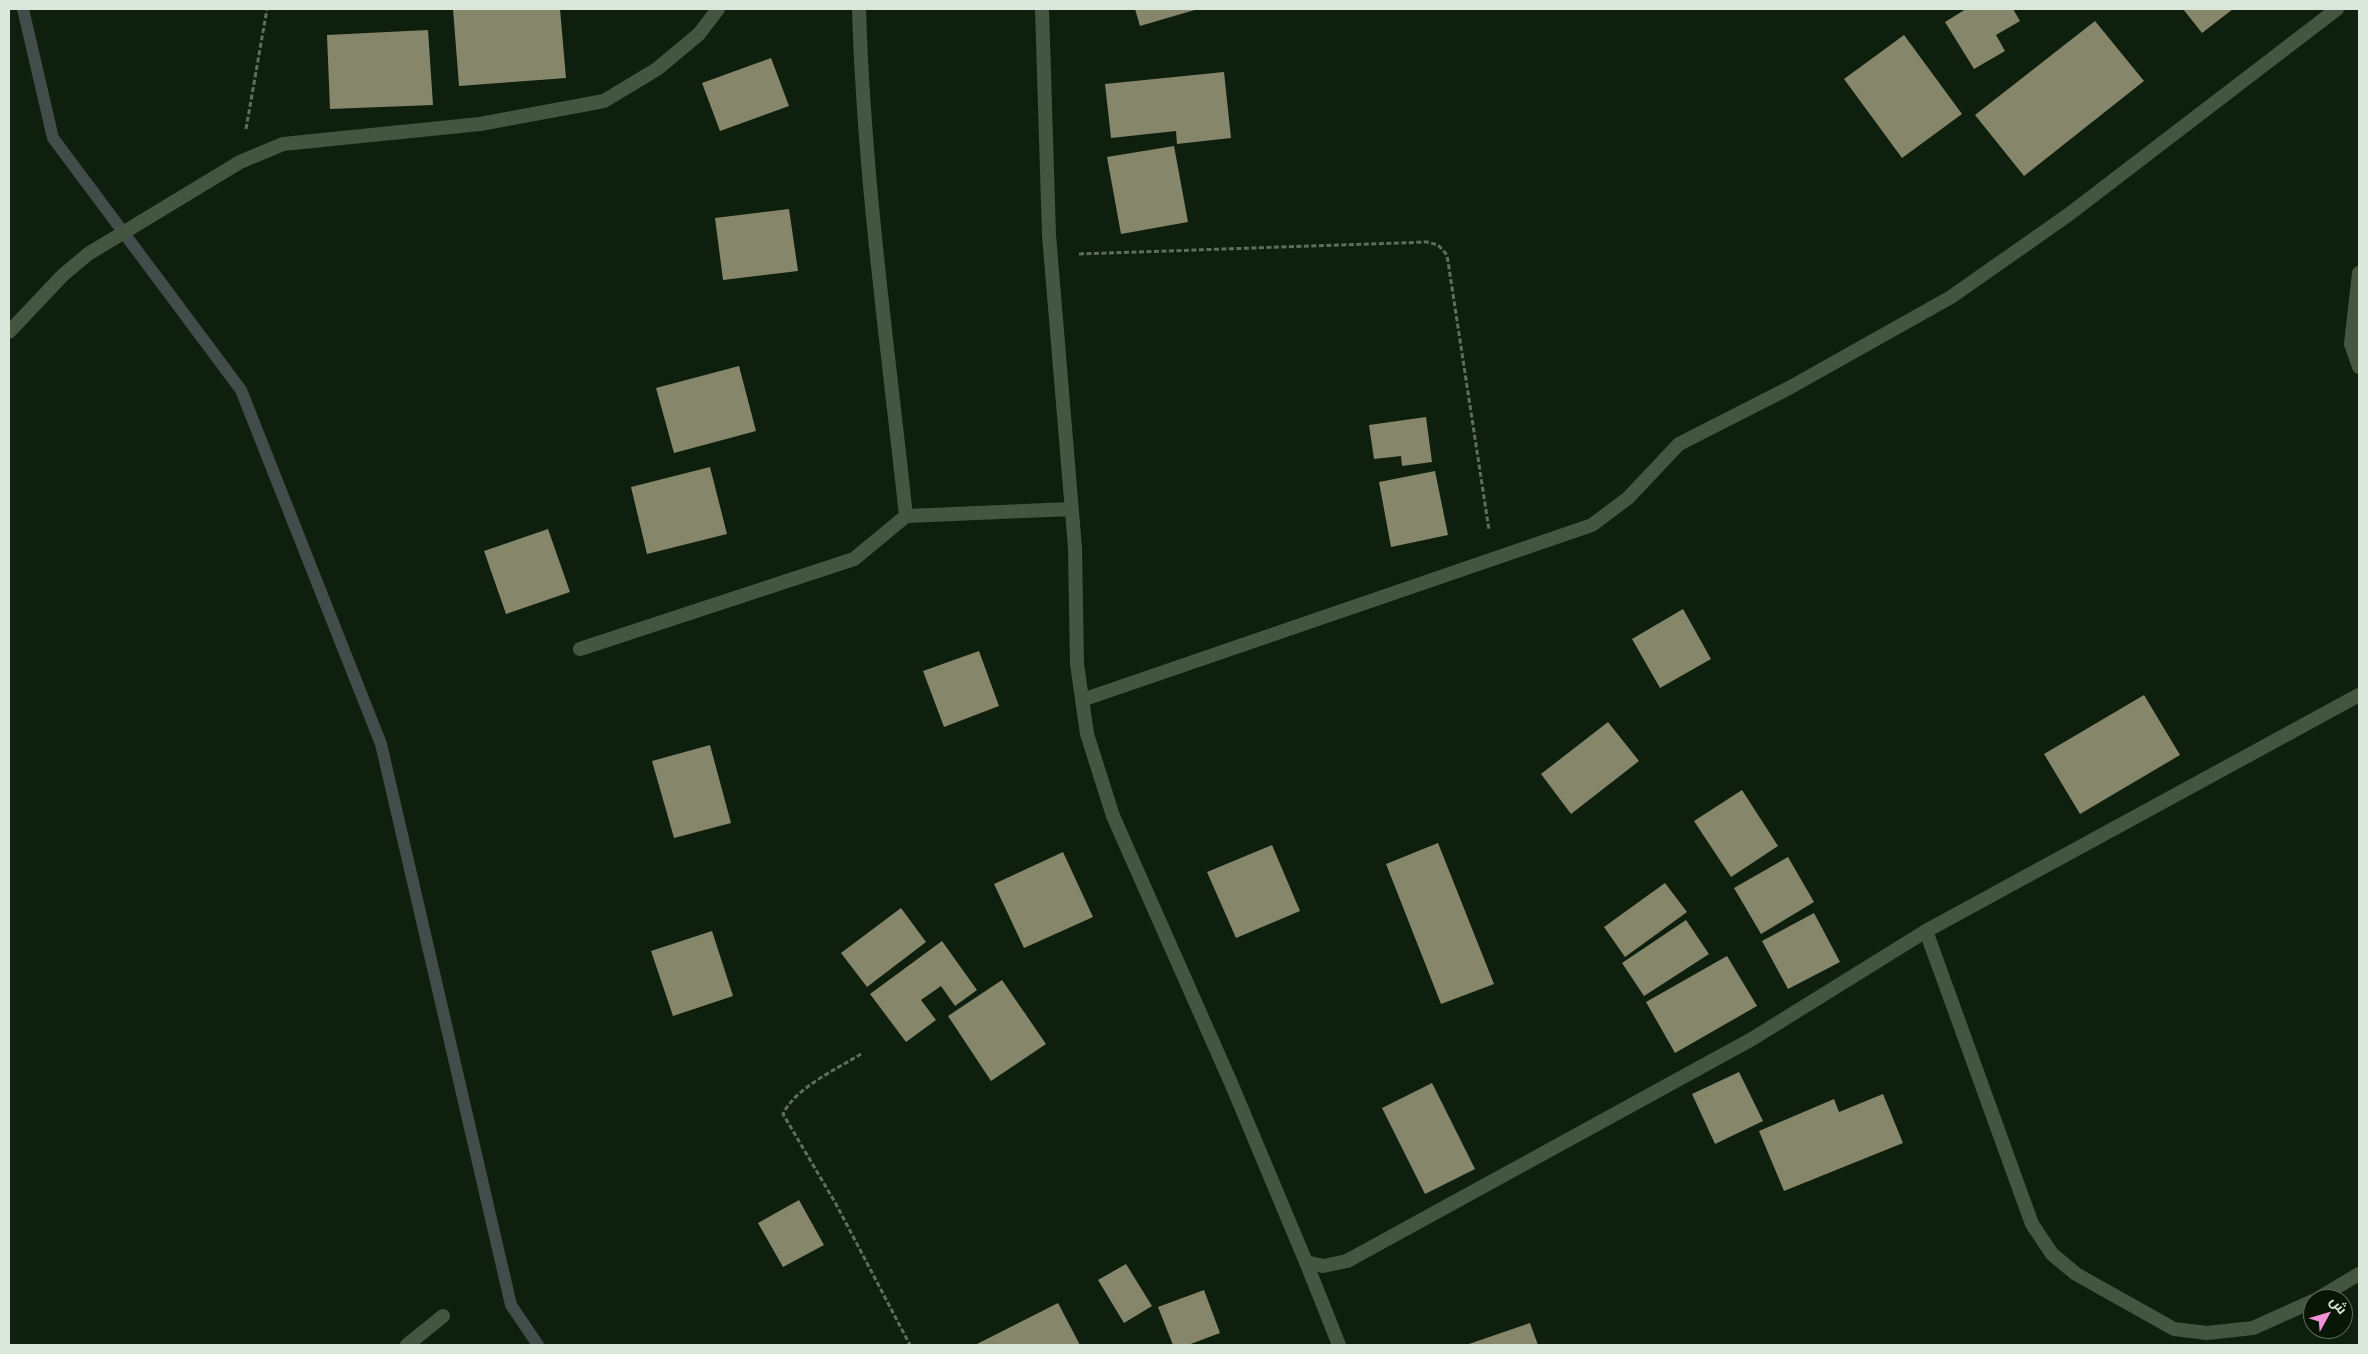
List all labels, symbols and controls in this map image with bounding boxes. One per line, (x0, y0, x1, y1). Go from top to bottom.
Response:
north arrow (2303, 1289, 2353, 1339)
text: ش (2326, 1292, 2352, 1318)

